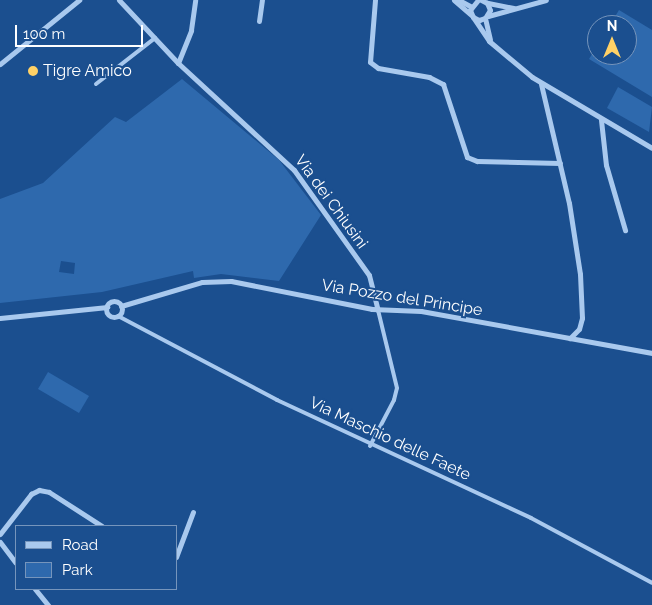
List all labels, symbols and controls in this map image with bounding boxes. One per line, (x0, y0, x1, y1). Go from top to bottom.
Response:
scale bar (18, 15, 145, 47)
north arrow (587, 15, 637, 65)
text: N (607, 18, 617, 34)
text: 100 m (23, 25, 65, 43)
place label: Tigre Amico (43, 61, 132, 81)
marker: Tigre Amico (27, 65, 39, 77)
street label: Via dei Chiusini (290, 151, 372, 253)
street label: Via Pozzo del Principe (320, 276, 484, 320)
street label: Via Maschio delle Faete (307, 393, 473, 485)
legend (15, 525, 178, 590)
text: Road (62, 536, 98, 554)
text: Park (62, 561, 93, 579)

